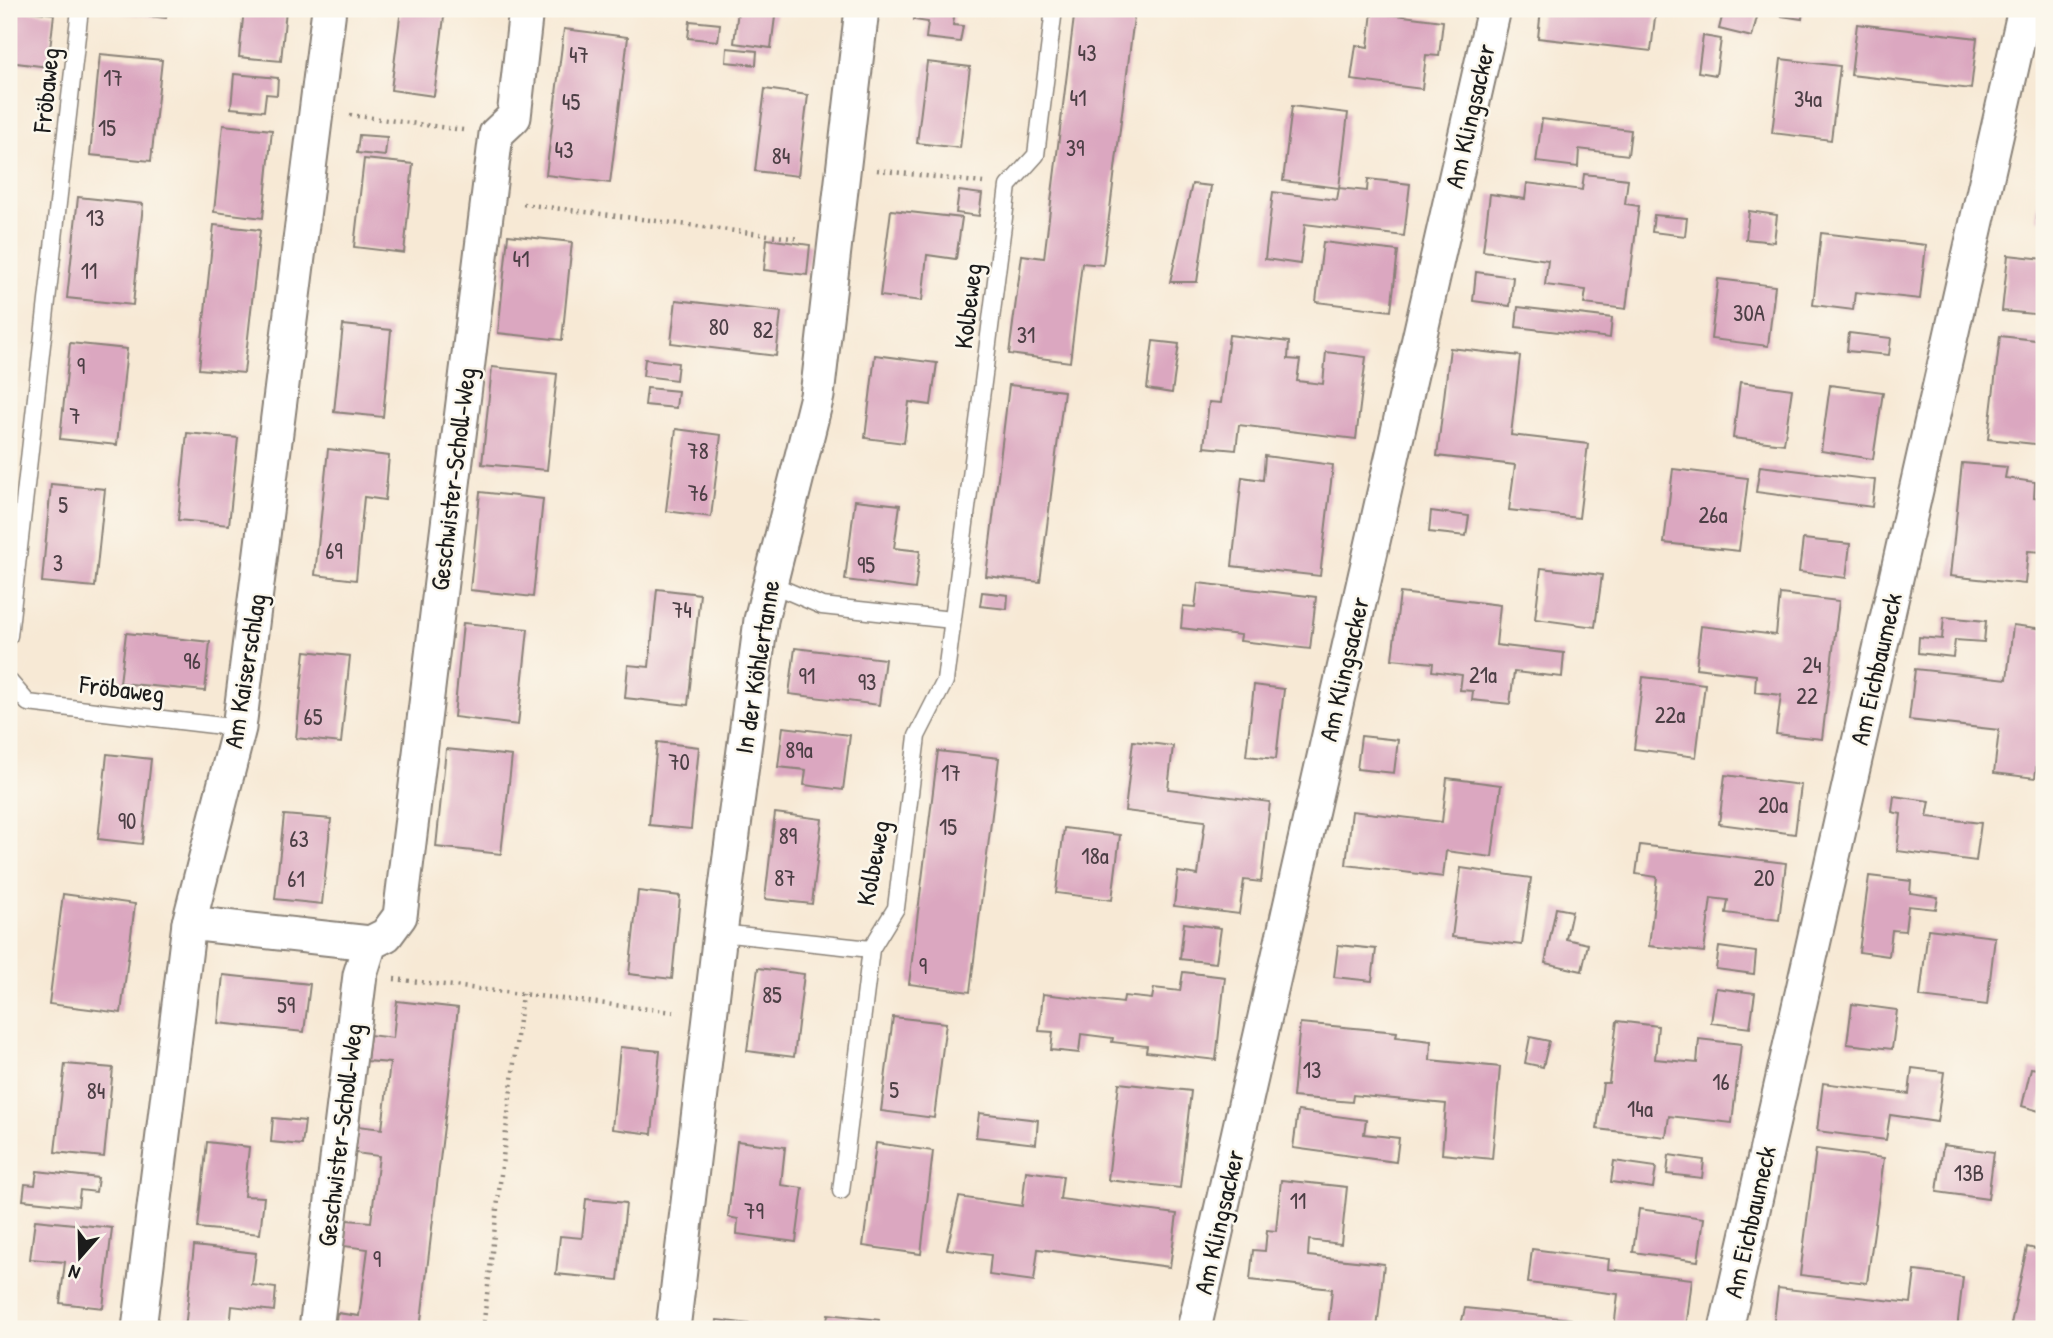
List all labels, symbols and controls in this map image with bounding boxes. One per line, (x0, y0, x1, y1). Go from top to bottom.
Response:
house number: 43 (1078, 37, 1096, 68)
house number: 47 (569, 39, 589, 70)
street label: Am Klingsacker (1436, 40, 1503, 192)
street label: Fröbaweg (24, 46, 67, 135)
house number: 17 (103, 62, 123, 93)
house number: 41 (1070, 82, 1086, 113)
house number: 34a (1794, 83, 1822, 114)
house number: 45 (562, 86, 580, 117)
house number: 15 (98, 112, 116, 143)
house number: 39 (1066, 132, 1084, 163)
house number: 43 (555, 134, 573, 165)
house number: 84 (772, 140, 790, 171)
house number: 13 (86, 202, 104, 233)
house number: 41 (513, 243, 529, 274)
house number: 11 (81, 255, 97, 286)
street label: Kolbeweg (945, 261, 990, 351)
house number: 30A (1733, 297, 1765, 328)
house number: 80 (709, 311, 729, 342)
house number: 82 (753, 314, 774, 345)
house number: 31 (1017, 319, 1035, 350)
house number: 9 (77, 350, 85, 381)
street label: Geschwister-Scholl-Weg (421, 365, 484, 593)
house number: 7 (69, 400, 81, 431)
house number: 78 (687, 435, 709, 466)
house number: 76 (688, 477, 708, 508)
house number: 5 (58, 489, 68, 520)
house number: 26a (1699, 499, 1727, 530)
house number: 69 (325, 535, 343, 566)
house number: 3 (53, 547, 63, 578)
house number: 95 (857, 549, 875, 580)
street label: In der Köhlertanne (725, 577, 788, 756)
street label: Am Eichbaumeck (1841, 589, 1910, 748)
street label: Am Kaiserschlag (215, 591, 274, 751)
street label: Am Klingsacker (1310, 593, 1377, 745)
house number: 74 (672, 594, 692, 625)
house number: 96 (183, 645, 201, 676)
house number: 24 (1802, 649, 1822, 680)
house number: 21a (1469, 659, 1497, 690)
house number: 91 (799, 660, 815, 691)
street label: Fröbaweg (77, 666, 166, 711)
house number: 93 (858, 666, 876, 697)
house number: 22 (1796, 680, 1818, 711)
house number: 22a (1655, 699, 1685, 730)
house number: 65 (304, 701, 323, 732)
house number: 89a (785, 734, 813, 765)
house number: 70 (668, 746, 690, 777)
house number: 17 (941, 757, 961, 788)
house number: 20a (1758, 789, 1788, 820)
house number: 90 (118, 805, 136, 836)
house number: 15 (939, 811, 957, 842)
street label: Kolbeweg (847, 817, 898, 908)
house number: 89 (779, 820, 797, 851)
house number: 63 (289, 823, 309, 854)
house number: 18a (1081, 840, 1109, 871)
house number: 87 (774, 862, 796, 893)
house number: 20 (1753, 862, 1775, 893)
house number: 61 (287, 863, 305, 894)
house number: 9 (919, 950, 927, 981)
house number: 85 (762, 979, 782, 1010)
house number: 59 (277, 989, 295, 1020)
street label: Geschwister-Scholl-Weg (308, 1021, 371, 1249)
house number: 13 (1303, 1054, 1321, 1085)
house number: 16 (1712, 1066, 1730, 1097)
house number: 5 (889, 1074, 899, 1105)
house number: 84 (87, 1075, 105, 1106)
house number: 14a (1627, 1093, 1653, 1124)
street label: Am Eichbaumeck (1715, 1142, 1784, 1301)
street label: Am Klingsacker (1185, 1146, 1252, 1298)
house number: 13B (1954, 1157, 1984, 1188)
house number: 11 (1290, 1185, 1306, 1216)
house number: 79 (744, 1195, 764, 1226)
north arrow (46, 1222, 116, 1292)
house number: 9 (373, 1243, 381, 1274)
text: N (65, 1259, 83, 1287)

